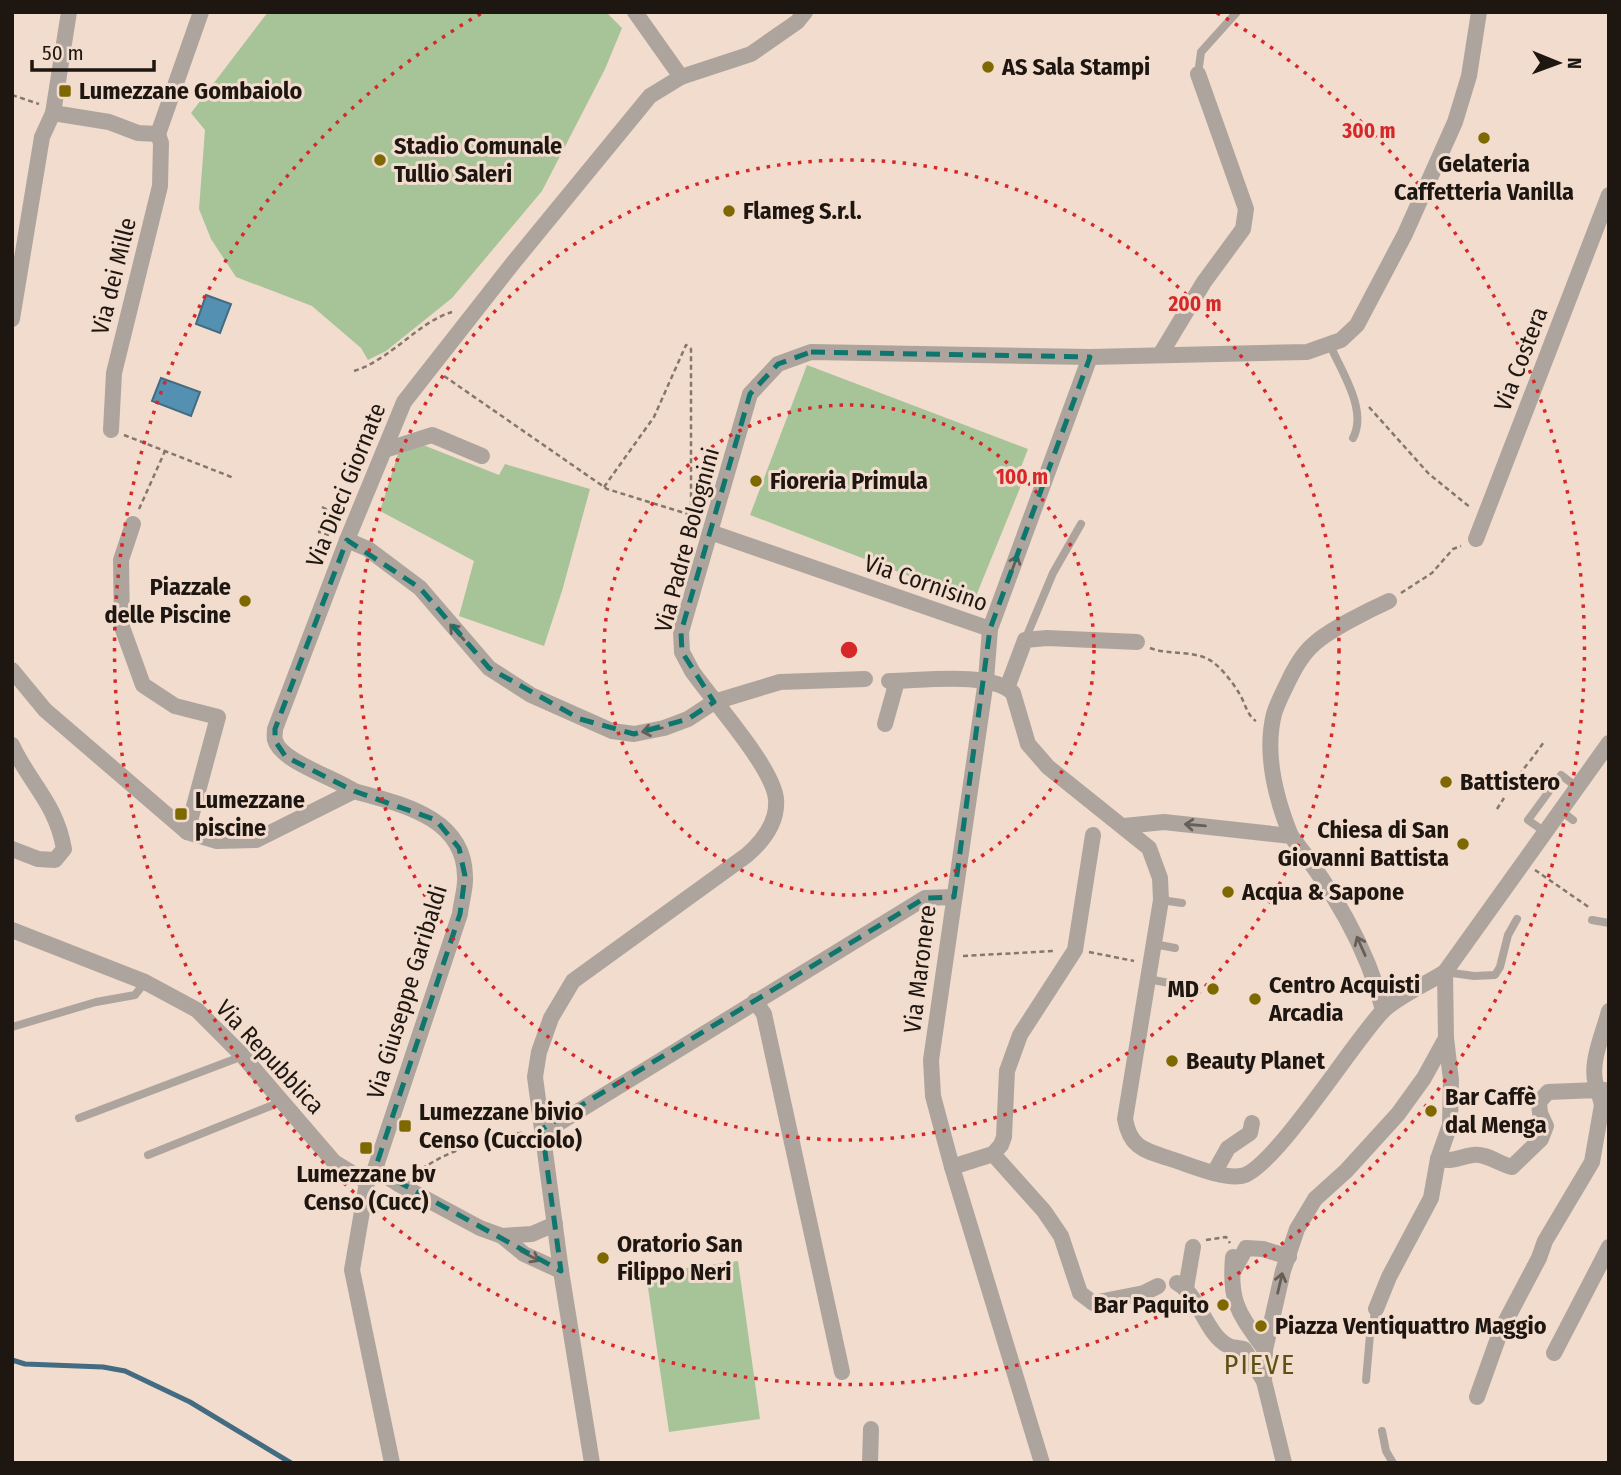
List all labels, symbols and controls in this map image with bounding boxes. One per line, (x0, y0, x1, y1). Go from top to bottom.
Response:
scale bar (32, 28, 154, 72)
north arrow (1523, 28, 1593, 98)
text: 50 m (42, 40, 84, 66)
place label: AS Sala Stampi (1001, 53, 1150, 81)
text: N (1563, 57, 1586, 69)
marker: AS Sala Stampi (980, 59, 996, 75)
place label: Lumezzane Gombaiolo (79, 77, 303, 105)
marker: Lumezzane Gombaiolo (57, 83, 73, 99)
text: 300 m (1341, 118, 1396, 144)
marker: Gelateria Caffetteria Vanilla (1476, 130, 1492, 146)
place label: Stadio Comunale Tullio Saleri (394, 132, 562, 188)
place label: Gelateria Caffetteria Vanilla (1394, 150, 1574, 206)
marker: Stadio Comunale Tullio Saleri (372, 152, 388, 168)
place label: Flameg S.r.l. (743, 197, 862, 225)
marker: Flameg S.r.l. (721, 203, 737, 219)
street label: Via dei Mille (86, 215, 142, 337)
text: 200 m (1167, 291, 1222, 317)
street label: Via Costera (1488, 303, 1554, 415)
street label: Via Dieci Giornate (300, 399, 392, 571)
street label: Via Padre Bolognini (649, 445, 725, 635)
text: 100 m (996, 464, 1048, 490)
place label: Fioreria Primula (770, 467, 928, 495)
marker: Fioreria Primula (748, 473, 764, 489)
street label: Via Cornisino (861, 549, 991, 617)
one-way arrow (1009, 555, 1021, 577)
place label: Piazzale delle Piscine (104, 573, 231, 629)
marker: Piazzale delle Piscine (237, 593, 253, 609)
one-way arrow (449, 624, 465, 642)
centre of rings (837, 638, 861, 662)
one-way arrow (641, 724, 664, 738)
place label: Battistero (1460, 768, 1560, 796)
marker: Battistero (1438, 774, 1454, 790)
place label: Lumezzane piscine (195, 786, 305, 842)
marker: Lumezzane piscine (173, 806, 189, 822)
place label: Chiesa di San Giovanni Battista (1278, 816, 1449, 872)
one-way arrow (1184, 818, 1206, 831)
marker: Chiesa di San Giovanni Battista (1455, 836, 1471, 852)
place label: Acqua & Sapone (1241, 878, 1404, 906)
street label: Via Giuseppe Garibaldi (361, 882, 453, 1102)
marker: Acqua & Sapone (1220, 884, 1236, 900)
street label: Via Maronere (898, 903, 942, 1035)
one-way arrow (1354, 936, 1367, 957)
place label: Centro Acquisti Arcadia (1268, 971, 1420, 1027)
place label: MD (1167, 975, 1199, 1003)
marker: MD (1205, 981, 1221, 997)
marker: Centro Acquisti Arcadia (1247, 991, 1263, 1007)
street label: Via Repubblica (210, 994, 330, 1120)
place label: Beauty Planet (1186, 1047, 1325, 1075)
marker: Beauty Planet (1164, 1053, 1180, 1069)
place label: Bar Caffè dal Menga (1445, 1083, 1547, 1139)
place label: Lumezzane bivio Censo (Cucciolo) (419, 1098, 584, 1154)
marker: Bar Caffè dal Menga (1423, 1103, 1439, 1119)
marker: Lumezzane bivio Censo (Cucciolo) (397, 1118, 413, 1134)
marker: Lumezzane bv Censo (Cucc) (358, 1140, 374, 1156)
place label: Lumezzane bv Censo (Cucc) (296, 1160, 436, 1216)
place label: Oratorio San Filippo Neri (617, 1230, 743, 1286)
one-way arrow (519, 1249, 539, 1263)
marker: Oratorio San Filippo Neri (595, 1250, 611, 1266)
one-way arrow (1275, 1273, 1288, 1295)
place label: Bar Paquito (1093, 1291, 1209, 1319)
marker: Bar Paquito (1215, 1297, 1231, 1313)
place label: Piazza Ventiquattro Maggio (1275, 1312, 1547, 1340)
marker: Piazza Ventiquattro Maggio (1253, 1318, 1269, 1334)
district label: PIEVE (1224, 1348, 1296, 1381)

